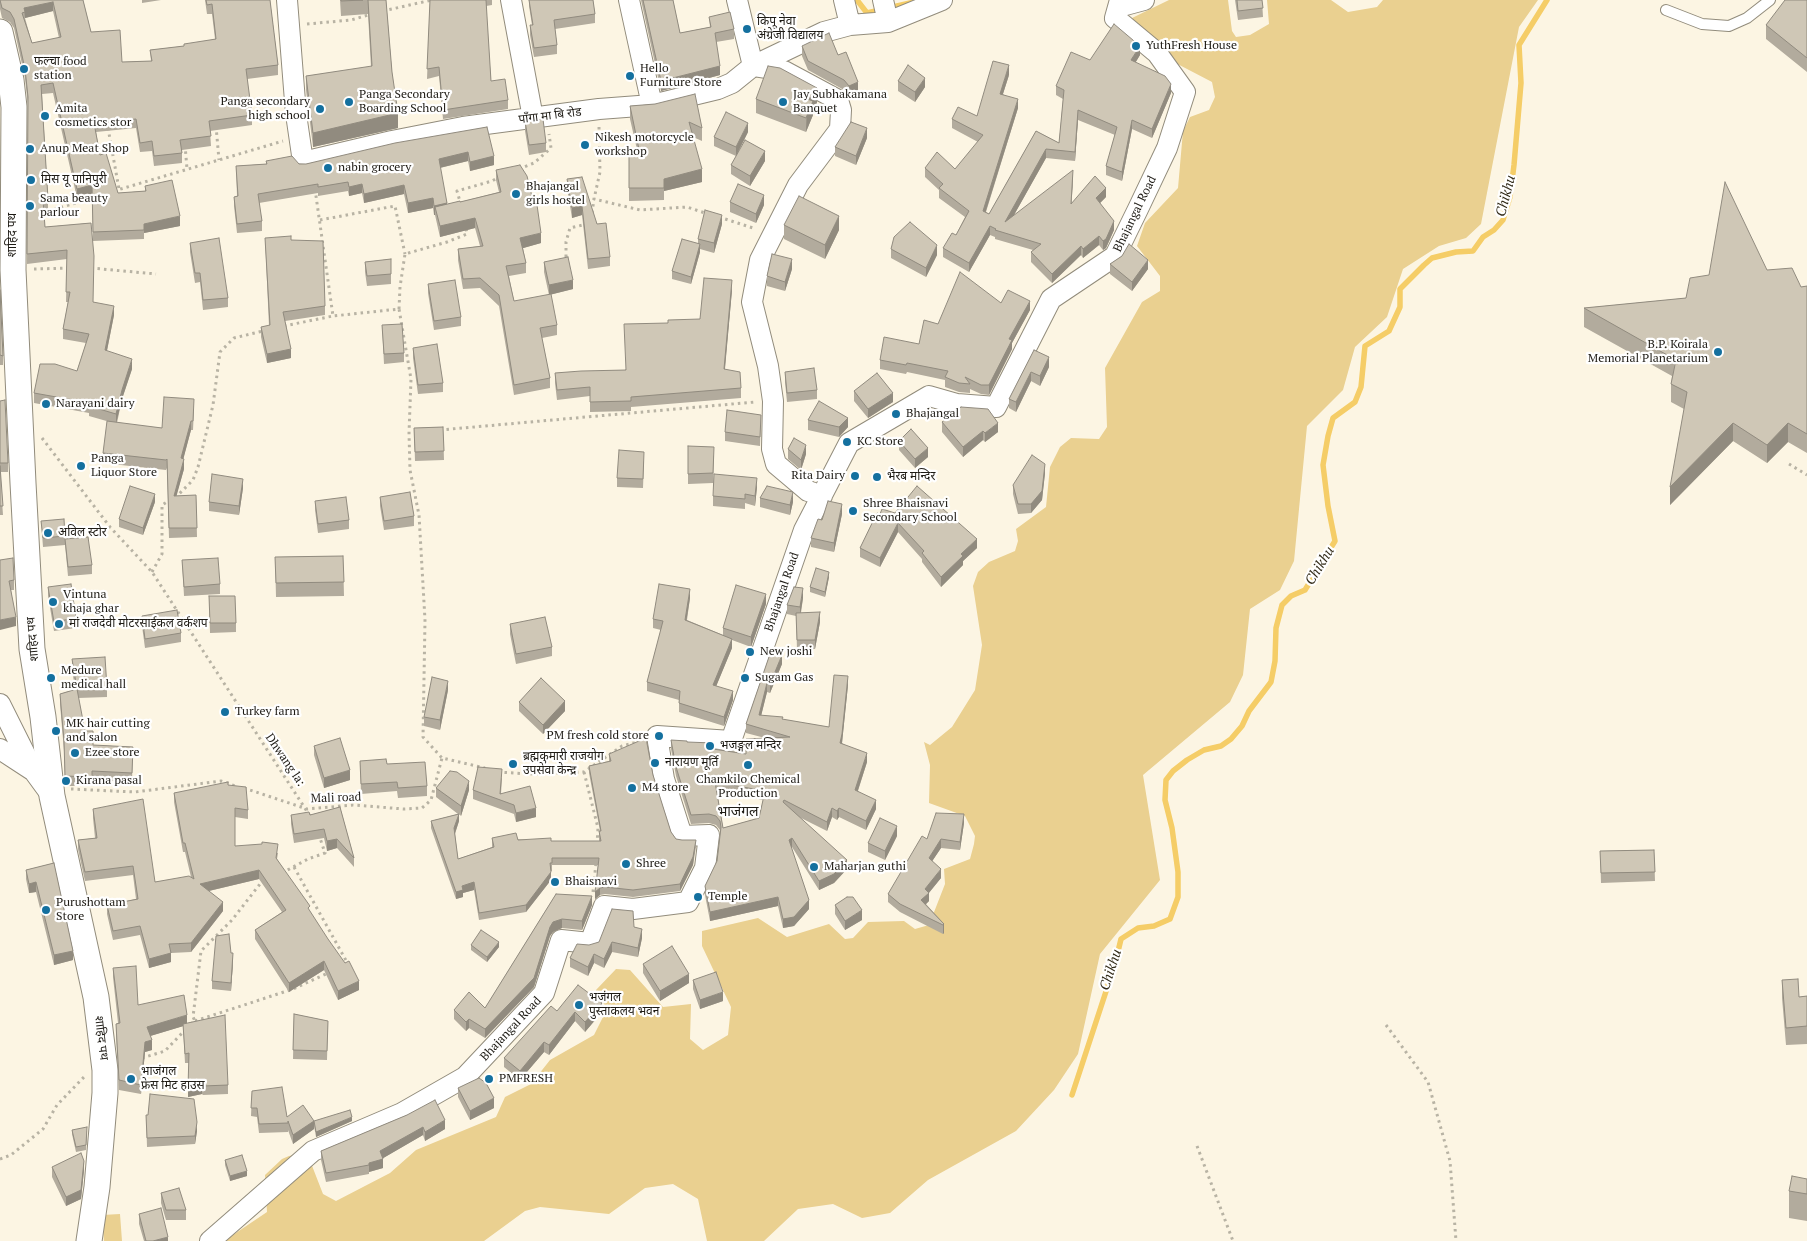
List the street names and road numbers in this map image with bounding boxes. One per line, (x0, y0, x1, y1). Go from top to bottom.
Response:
street label: पाँगा मा बि रोड (518, 105, 582, 127)
street label: Bhajangal Road (1110, 174, 1160, 254)
street label: शाहिद पथ (6, 213, 20, 257)
street label: Bhajangal Road (762, 551, 802, 633)
street label: शाहिद पथ (24, 616, 42, 662)
street label: Dhwang la: (262, 731, 308, 789)
street label: Mali road (310, 790, 362, 806)
street label: Bhajangal Road (477, 994, 545, 1064)
street label: शाहिद पथ (91, 1015, 111, 1061)

